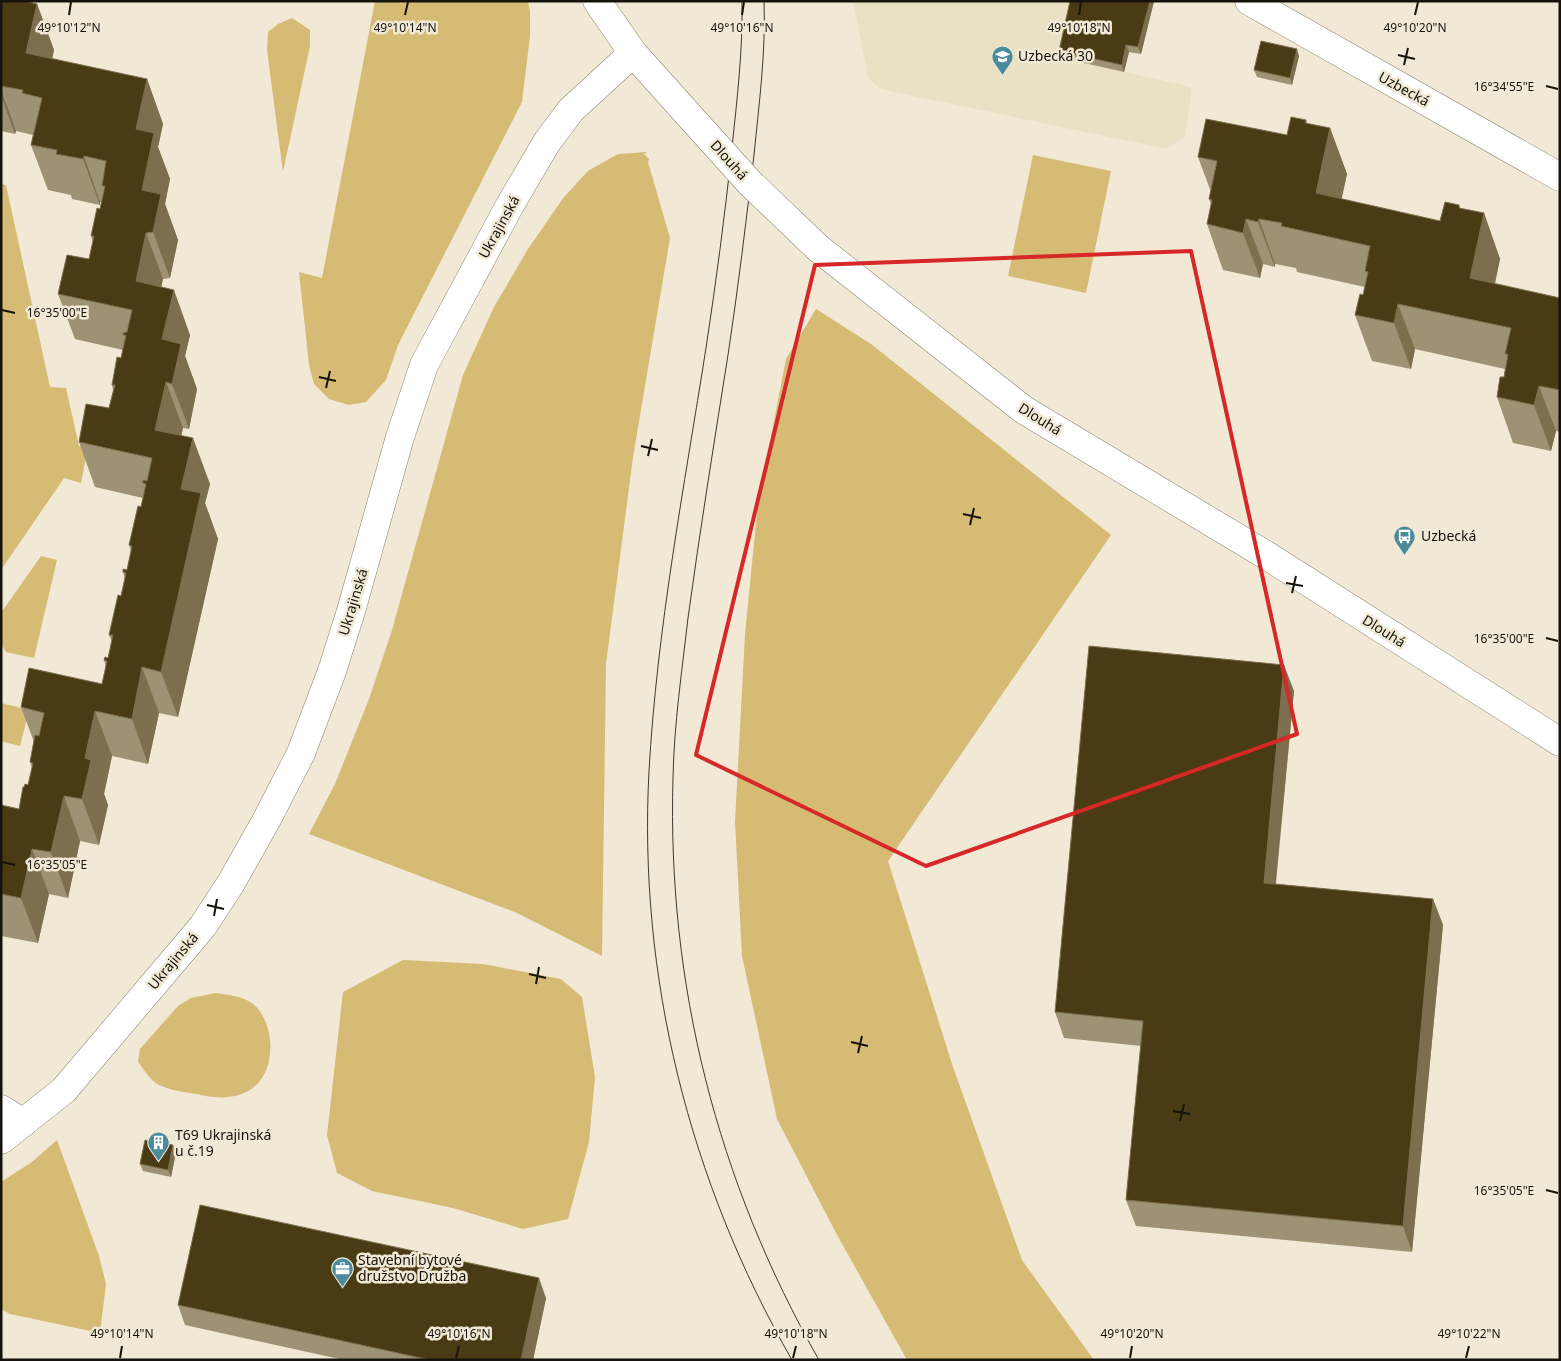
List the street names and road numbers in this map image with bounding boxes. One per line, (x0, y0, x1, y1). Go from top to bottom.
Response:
street label: Uzbecká (1375, 67, 1433, 110)
street label: Dlouhá (706, 136, 752, 184)
street label: Ukrajinská (474, 192, 524, 262)
street label: Dlouhá (1015, 398, 1065, 439)
street label: Ukrajinská (333, 566, 372, 638)
street label: Dlouhá (1359, 610, 1409, 651)
street label: Ukrajinská (143, 928, 202, 993)

